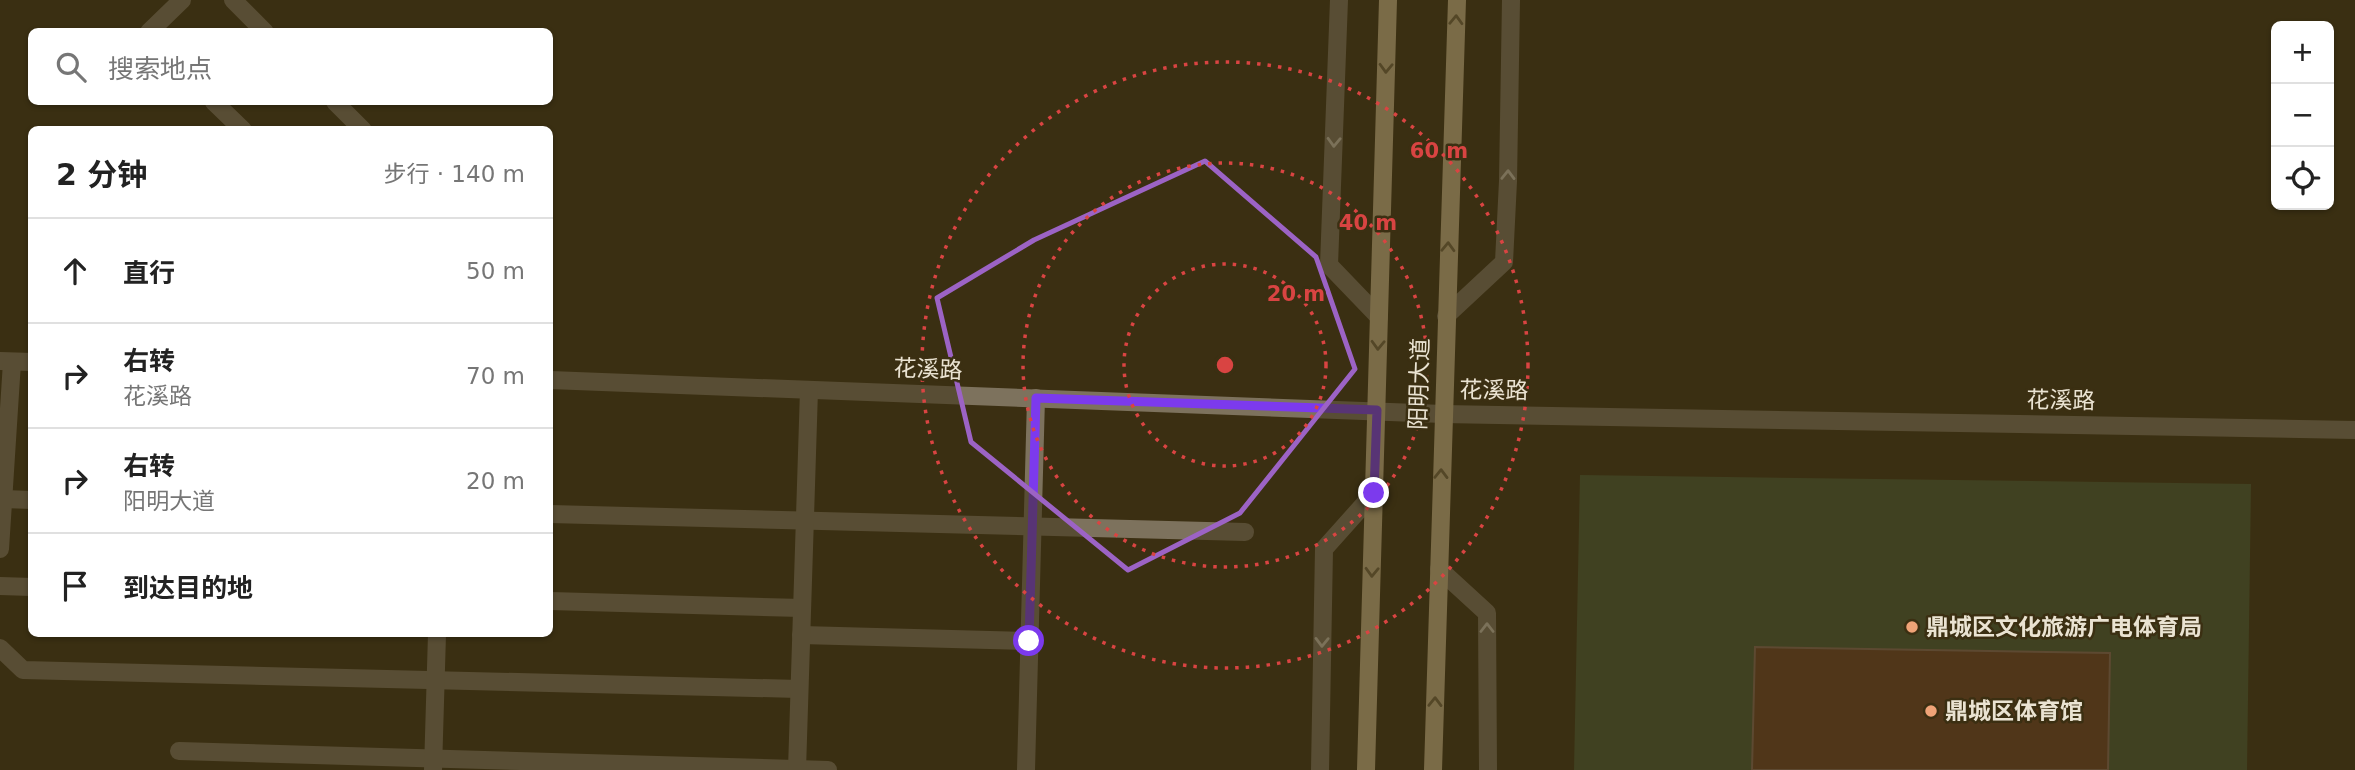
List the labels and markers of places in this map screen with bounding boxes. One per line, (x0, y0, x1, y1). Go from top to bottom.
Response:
centre of rings (1213, 353, 1237, 377)
place label: 鼎城区文化旅游广电体育局 (1926, 614, 2202, 640)
marker: 鼎城区文化旅游广电体育局 (1904, 619, 1920, 635)
place label: 鼎城区体育馆 (1945, 698, 2083, 724)
marker: 鼎城区体育馆 (1923, 703, 1939, 719)

